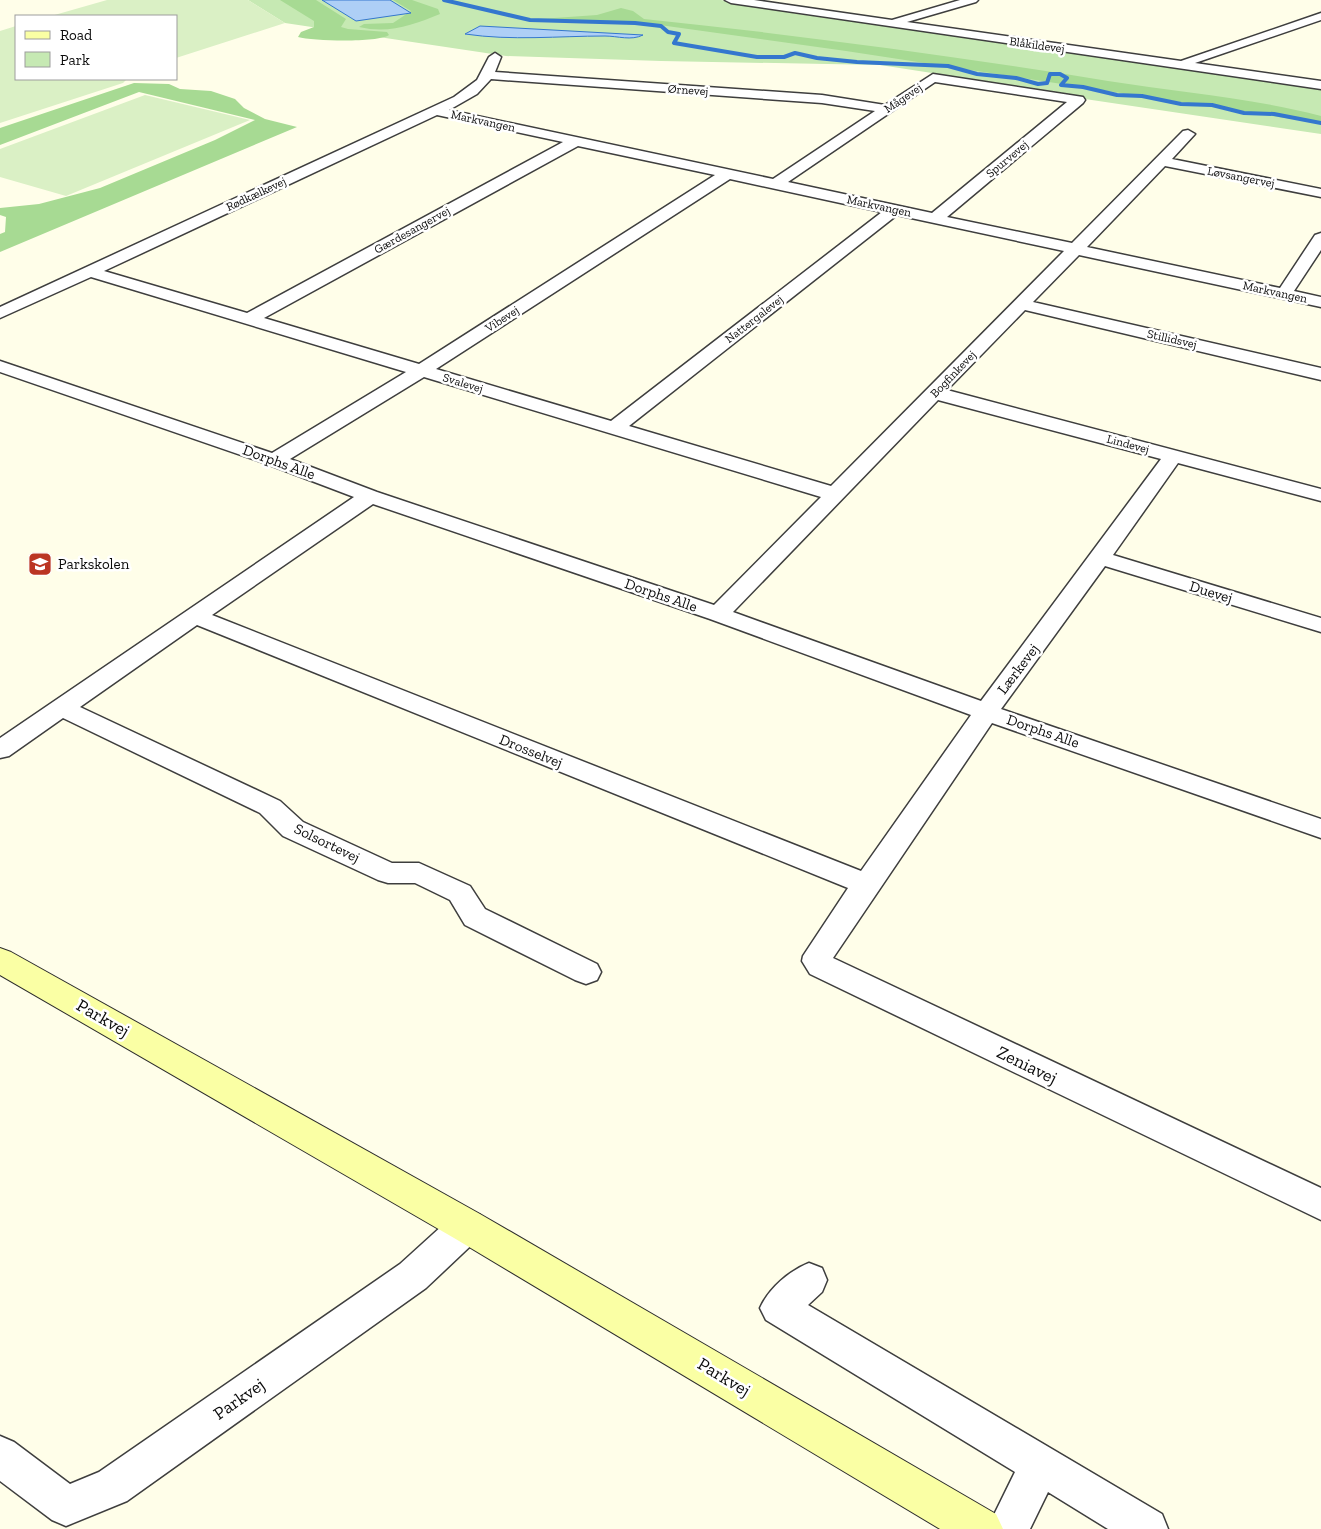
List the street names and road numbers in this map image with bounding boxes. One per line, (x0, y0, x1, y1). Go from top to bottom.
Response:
street label: Blåkildevej (1008, 34, 1065, 57)
street label: Mågevej (881, 80, 925, 117)
street label: Ørnevej (667, 82, 709, 99)
street label: Markvangen (450, 107, 517, 135)
street label: Spurvevej (983, 137, 1032, 181)
street label: Løvsangervej (1206, 164, 1276, 191)
street label: Rødkælkevej (224, 174, 289, 215)
street label: Markvangen (846, 192, 913, 220)
street label: Gærdesangervej (372, 203, 453, 257)
street label: Markvangen (1242, 278, 1309, 306)
street label: Nattergalevej (722, 292, 786, 347)
street label: Vibevej (482, 303, 522, 336)
street label: Stillidsvej (1146, 327, 1198, 352)
street label: Bogfinkevej (927, 348, 979, 401)
street label: Svalevej (441, 370, 485, 397)
street label: Lindevej (1105, 432, 1151, 457)
street label: Dorphs Alle (240, 441, 318, 483)
street label: Dorphs Alle (622, 574, 700, 616)
street label: Duevej (1187, 577, 1235, 607)
street label: Lærkevej (993, 640, 1043, 698)
street label: Dorphs Alle (1004, 710, 1082, 752)
street label: Drosselvej (497, 730, 565, 772)
street label: Solsortevej (291, 819, 363, 867)
street label: Parkvej (73, 994, 133, 1042)
street label: Zeniavej (993, 1041, 1061, 1089)
street label: Parkvej (694, 1353, 754, 1401)
street label: Parkvej (209, 1373, 269, 1425)

